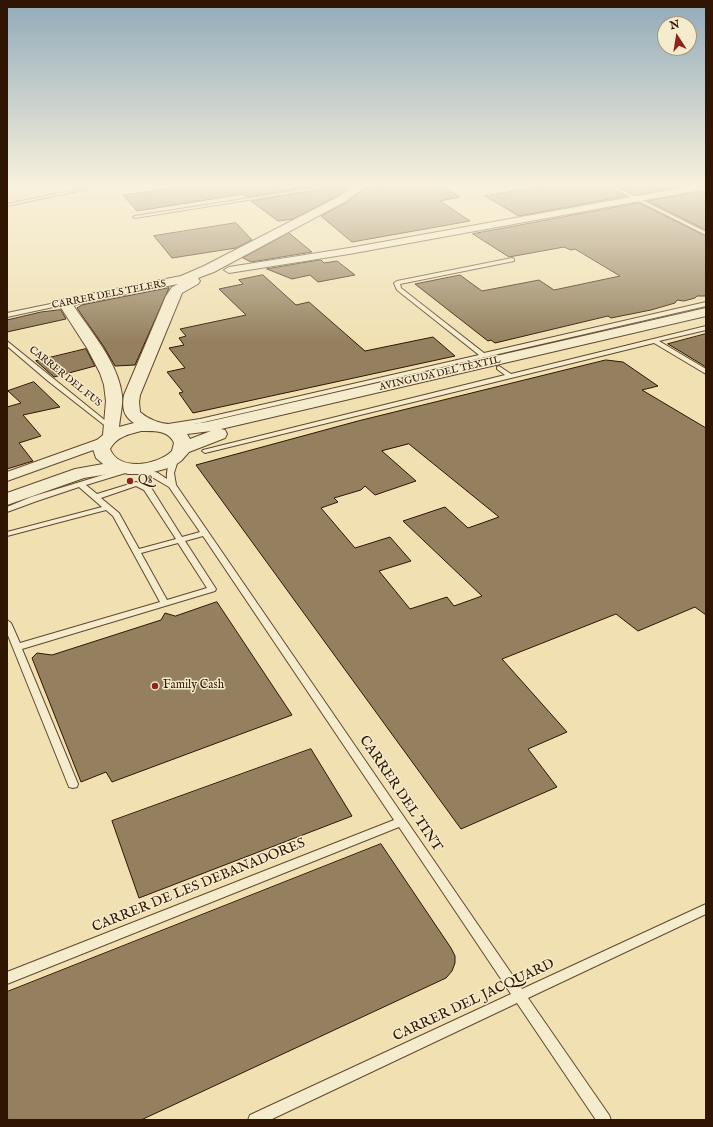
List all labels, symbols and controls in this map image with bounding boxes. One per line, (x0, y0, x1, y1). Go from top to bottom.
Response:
north arrow (657, 16, 697, 56)
text: N (669, 17, 681, 33)
street label: CARRER DELS TELERS (51, 278, 167, 312)
street label: CARRER DEL FUS (26, 344, 104, 410)
street label: AVINGUDA DEL TÈXTIL (378, 354, 502, 394)
place label: Q8 (138, 474, 153, 488)
marker: Q8 (125, 476, 135, 486)
place label: Family Cash (163, 679, 224, 693)
marker: Family Cash (150, 681, 160, 691)
street label: CARRER DEL TINT (355, 733, 445, 855)
street label: CARRER DE LES DEBANADORES (90, 835, 308, 937)
street label: CARRER DEL JACQUARD (391, 956, 557, 1046)

